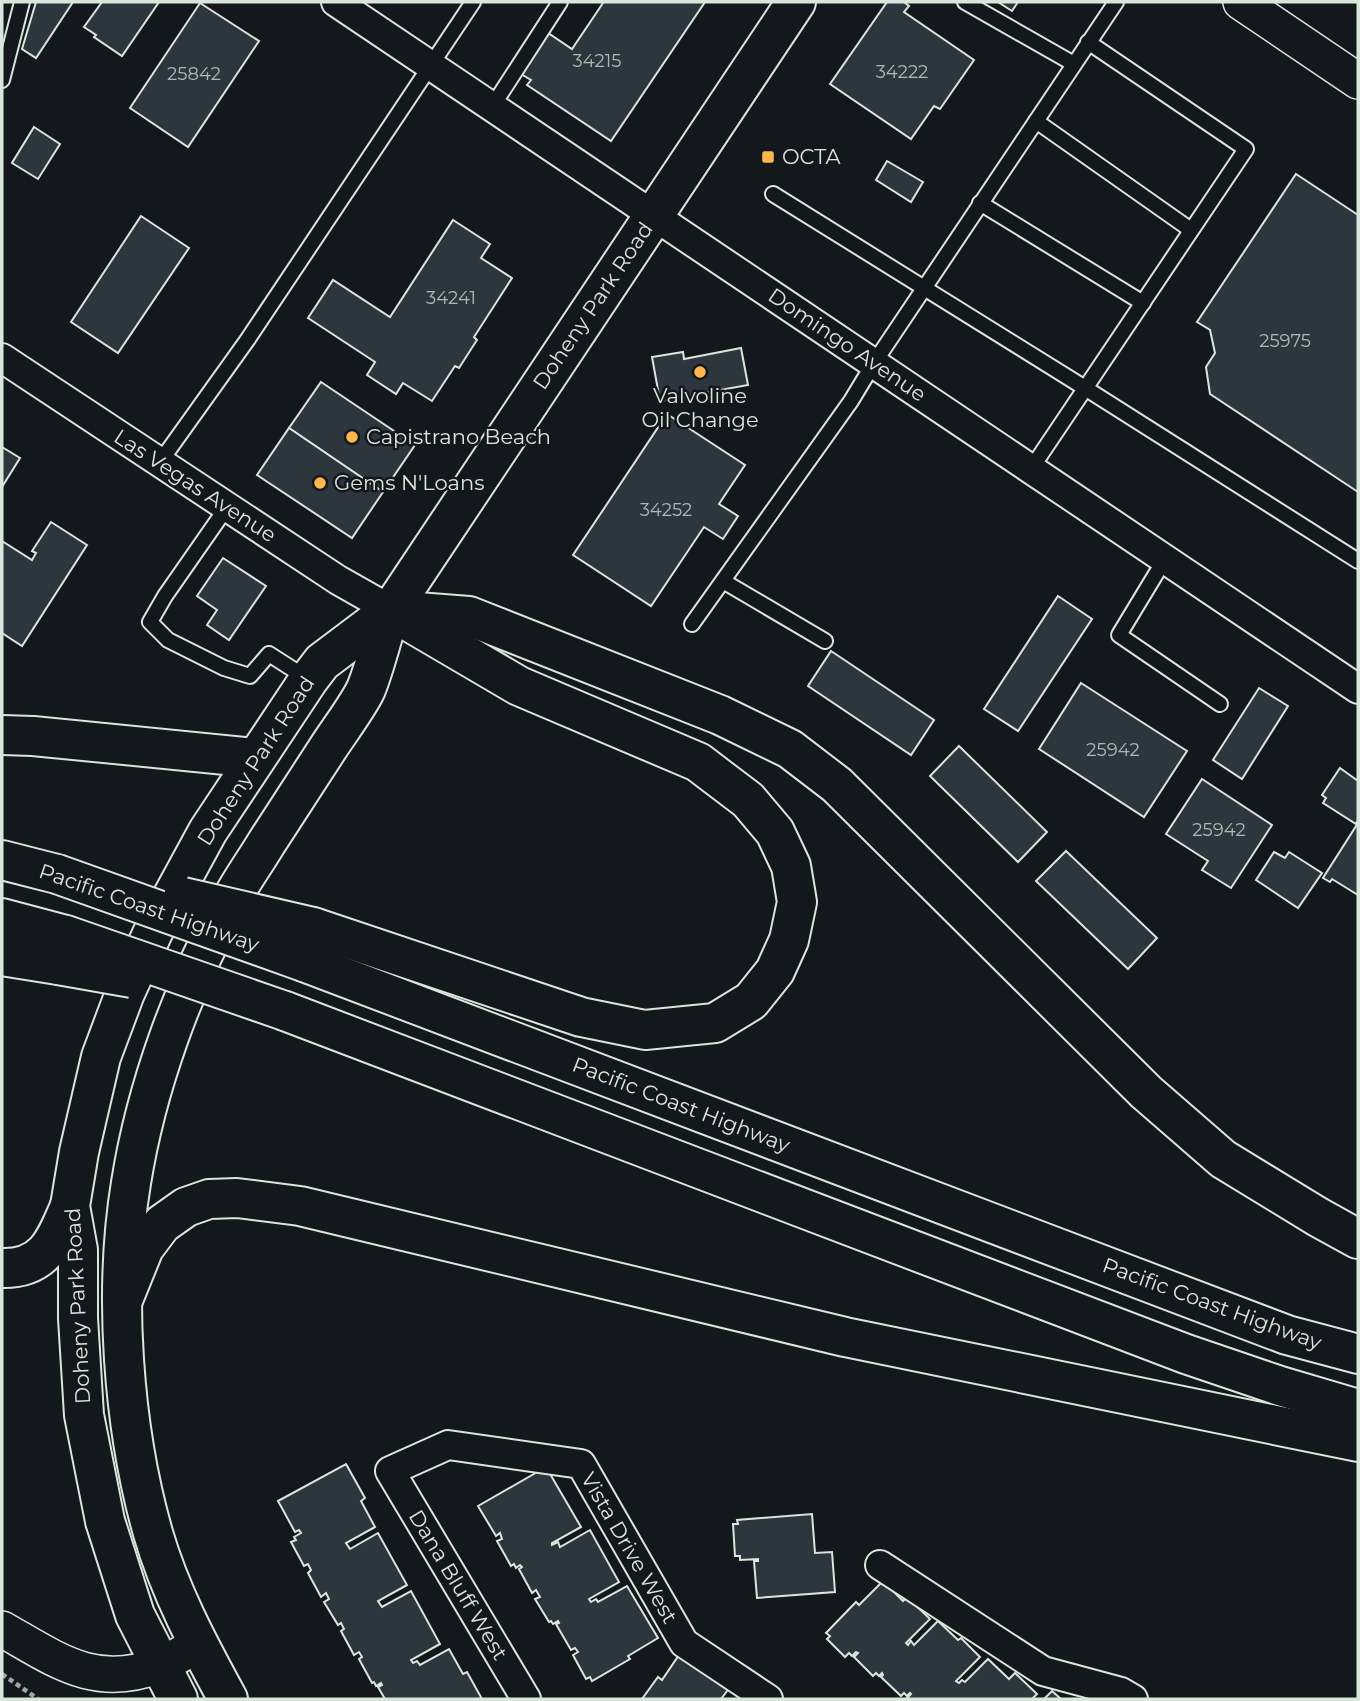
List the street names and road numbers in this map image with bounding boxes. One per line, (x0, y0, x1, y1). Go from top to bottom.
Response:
street label: Doheny Park Road (527, 217, 658, 394)
street label: Domingo Avenue (764, 283, 931, 407)
street label: Las Vegas Avenue (109, 424, 281, 547)
street label: Doheny Park Road (192, 672, 320, 850)
street label: Pacific Coast Highway (36, 858, 263, 957)
street label: Pacific Coast Highway (569, 1051, 794, 1158)
street label: Doheny Park Road (60, 1207, 95, 1405)
street label: Pacific Coast Highway (1099, 1252, 1326, 1355)
street label: Vista Drive West (576, 1468, 683, 1628)
street label: Dana Bluff West (404, 1505, 513, 1664)

